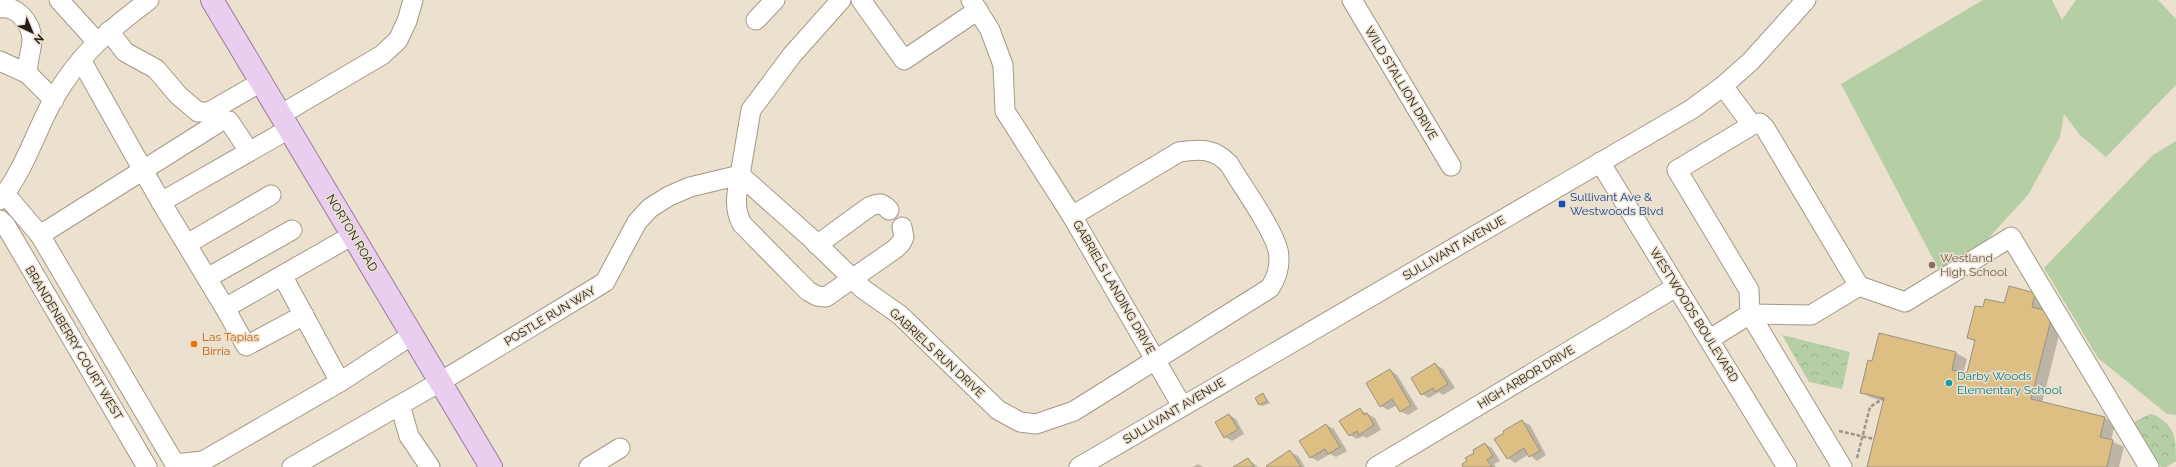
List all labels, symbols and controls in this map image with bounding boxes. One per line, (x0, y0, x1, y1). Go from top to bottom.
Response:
north arrow (12, 12, 52, 52)
street label: WILD STALLION DRIVE (1362, 24, 1440, 142)
text: N (31, 31, 46, 46)
place label: Sullivant Ave & Westwoods Blvd (1570, 190, 1663, 218)
street label: NORTON ROAD (323, 192, 381, 275)
marker: Sullivant Ave & Westwoods Blvd (1557, 199, 1567, 209)
street label: SULLIVANT AVENUE (1400, 213, 1508, 283)
street label: GABRIELS LANDING DRIVE (1070, 218, 1158, 356)
street label: WESTWOODS BOULEVARD (1647, 245, 1741, 385)
place label: Westland High School (1940, 251, 2008, 279)
marker: Westland High School (1927, 260, 1937, 270)
street label: BRANDENBERRY COURT WEST (22, 263, 126, 423)
street label: POSTLE RUN WAY (502, 283, 598, 349)
street label: GABRIELS RUN DRIVE (887, 306, 987, 400)
place label: Las Tapias Birria (202, 330, 259, 358)
marker: Las Tapias Birria (189, 339, 199, 349)
street label: HIGH ARBOR DRIVE (1475, 342, 1577, 412)
place label: Darby Woods Elementary School (1957, 369, 2063, 397)
street label: SULLIVANT AVENUE (1121, 375, 1227, 447)
marker: Darby Woods Elementary School (1944, 378, 1954, 388)

